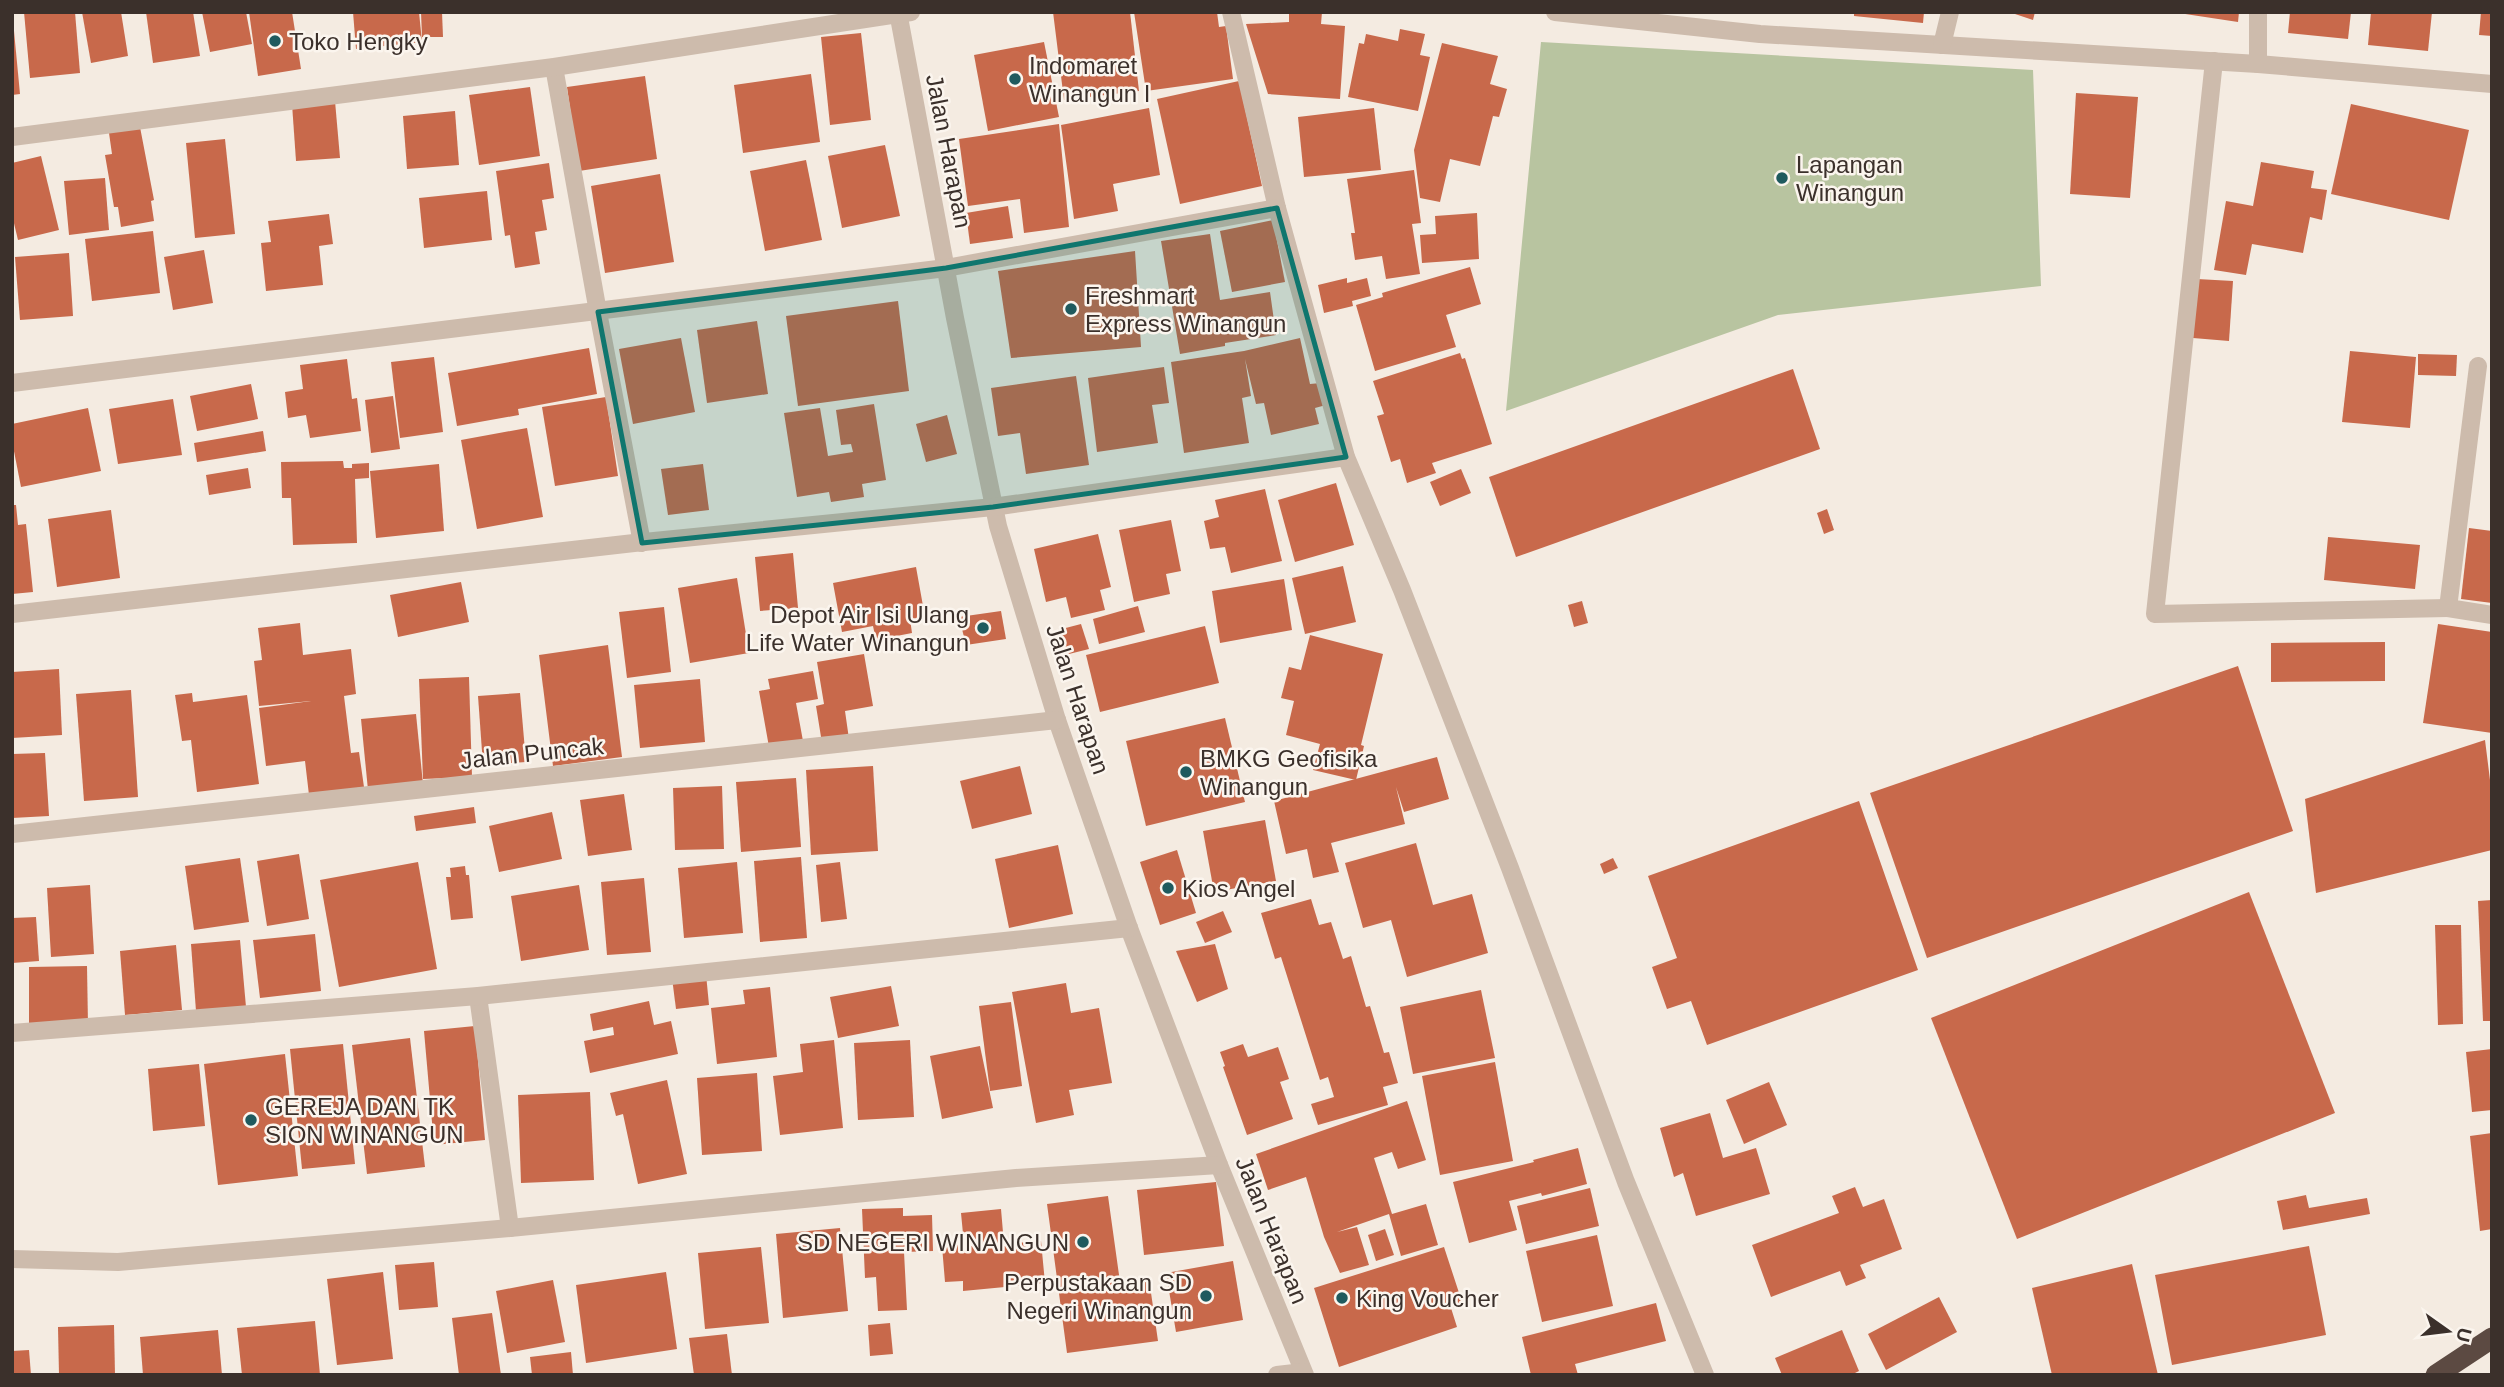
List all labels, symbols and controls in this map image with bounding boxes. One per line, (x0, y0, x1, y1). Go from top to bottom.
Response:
place label: Toko Hengky (289, 28, 428, 55)
marker: Toko Hengky (267, 33, 283, 49)
place label: Indomaret Winangun I (1029, 52, 1150, 107)
marker: Indomaret Winangun I (1007, 71, 1023, 87)
street label: Jalan Harapan (921, 72, 977, 230)
place label: Lapangan Winangun (1796, 151, 1904, 206)
marker: Lapangan Winangun (1774, 170, 1790, 186)
place label: Freshmart Express Winangun (1085, 282, 1286, 337)
marker: Freshmart Express Winangun (1063, 301, 1079, 317)
place label: Depot Air Isi Ulang Life Water Winangun (746, 601, 969, 656)
marker: Depot Air Isi Ulang Life Water Winangun (975, 620, 991, 636)
street label: Jalan Harapan (1041, 621, 1115, 777)
street label: Jalan Puncak (459, 732, 606, 774)
place label: BMKG Geofisika Winangun (1200, 745, 1378, 800)
marker: BMKG Geofisika Winangun (1178, 764, 1194, 780)
place label: Kios Angel (1182, 875, 1295, 902)
marker: Kios Angel (1160, 880, 1176, 896)
place label: GEREJA DAN TK SION WINANGUN (265, 1093, 464, 1148)
marker: GEREJA DAN TK SION WINANGUN (243, 1112, 259, 1128)
street label: Jalan Harapan (1230, 1153, 1314, 1307)
place label: SD NEGERI WINANGUN (797, 1229, 1069, 1256)
marker: SD NEGERI WINANGUN (1075, 1234, 1091, 1250)
place label: Perpustakaan SD Negeri Winangun (1004, 1269, 1192, 1324)
place label: King Voucher (1356, 1285, 1499, 1312)
marker: Perpustakaan SD Negeri Winangun (1198, 1288, 1214, 1304)
marker: King Voucher (1334, 1290, 1350, 1306)
north arrow (2413, 1296, 2483, 1366)
text: U (2452, 1326, 2476, 1344)

